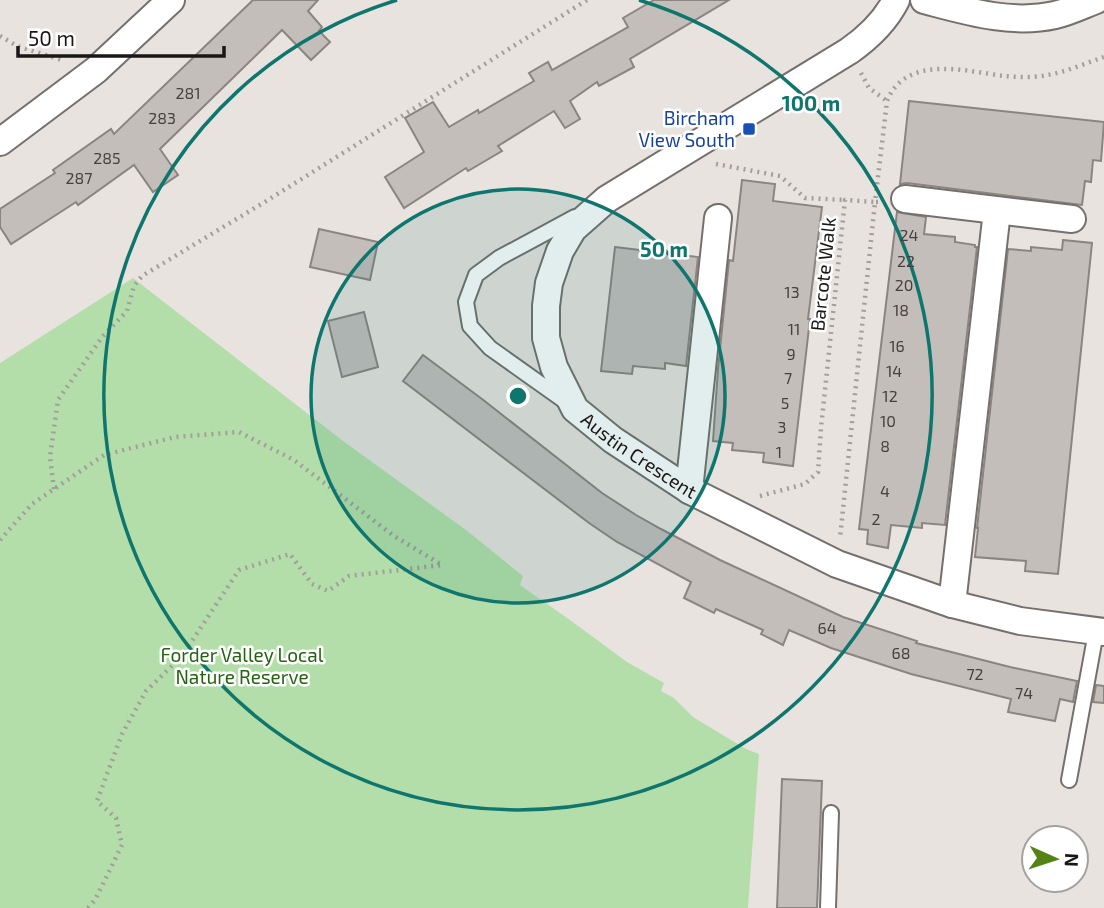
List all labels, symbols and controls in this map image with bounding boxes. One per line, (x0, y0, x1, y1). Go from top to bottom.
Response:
scale bar (18, 14, 224, 58)
text: 50 m (28, 25, 75, 50)
house number: 281 (175, 83, 201, 102)
text: 100 m (782, 90, 840, 115)
place label: Bircham View South (638, 106, 735, 151)
house number: 283 (148, 108, 176, 127)
marker: Bircham View South (741, 121, 757, 137)
house number: 285 (93, 148, 121, 167)
house number: 287 (66, 168, 92, 187)
street label: Barcote Walk (805, 216, 840, 332)
house number: 24 (900, 225, 919, 244)
text: 50 m (640, 236, 688, 261)
house number: 22 (897, 251, 915, 270)
house number: 20 (895, 275, 913, 294)
house number: 13 (784, 282, 800, 301)
house number: 18 (893, 300, 909, 319)
house number: 11 (788, 319, 800, 338)
house number: 16 (889, 336, 905, 355)
house number: 9 (786, 344, 796, 363)
house number: 14 (886, 361, 902, 380)
house number: 7 (784, 368, 792, 387)
centre of rings (506, 384, 530, 408)
house number: 12 (882, 386, 898, 405)
house number: 5 (781, 393, 789, 412)
street label: Austin Crescent (577, 407, 701, 503)
house number: 10 (880, 411, 896, 430)
house number: 3 (778, 417, 786, 436)
house number: 8 (880, 436, 890, 455)
house number: 1 (776, 442, 782, 461)
house number: 4 (880, 481, 890, 500)
house number: 2 (872, 509, 881, 528)
house number: 64 (818, 618, 837, 637)
park label: Forder Valley Local Nature Reserve (161, 643, 324, 688)
house number: 68 (892, 643, 910, 662)
house number: 72 (966, 664, 984, 683)
house number: 74 (1015, 683, 1033, 702)
north arrow (1020, 824, 1090, 894)
text: N (1061, 852, 1084, 867)

